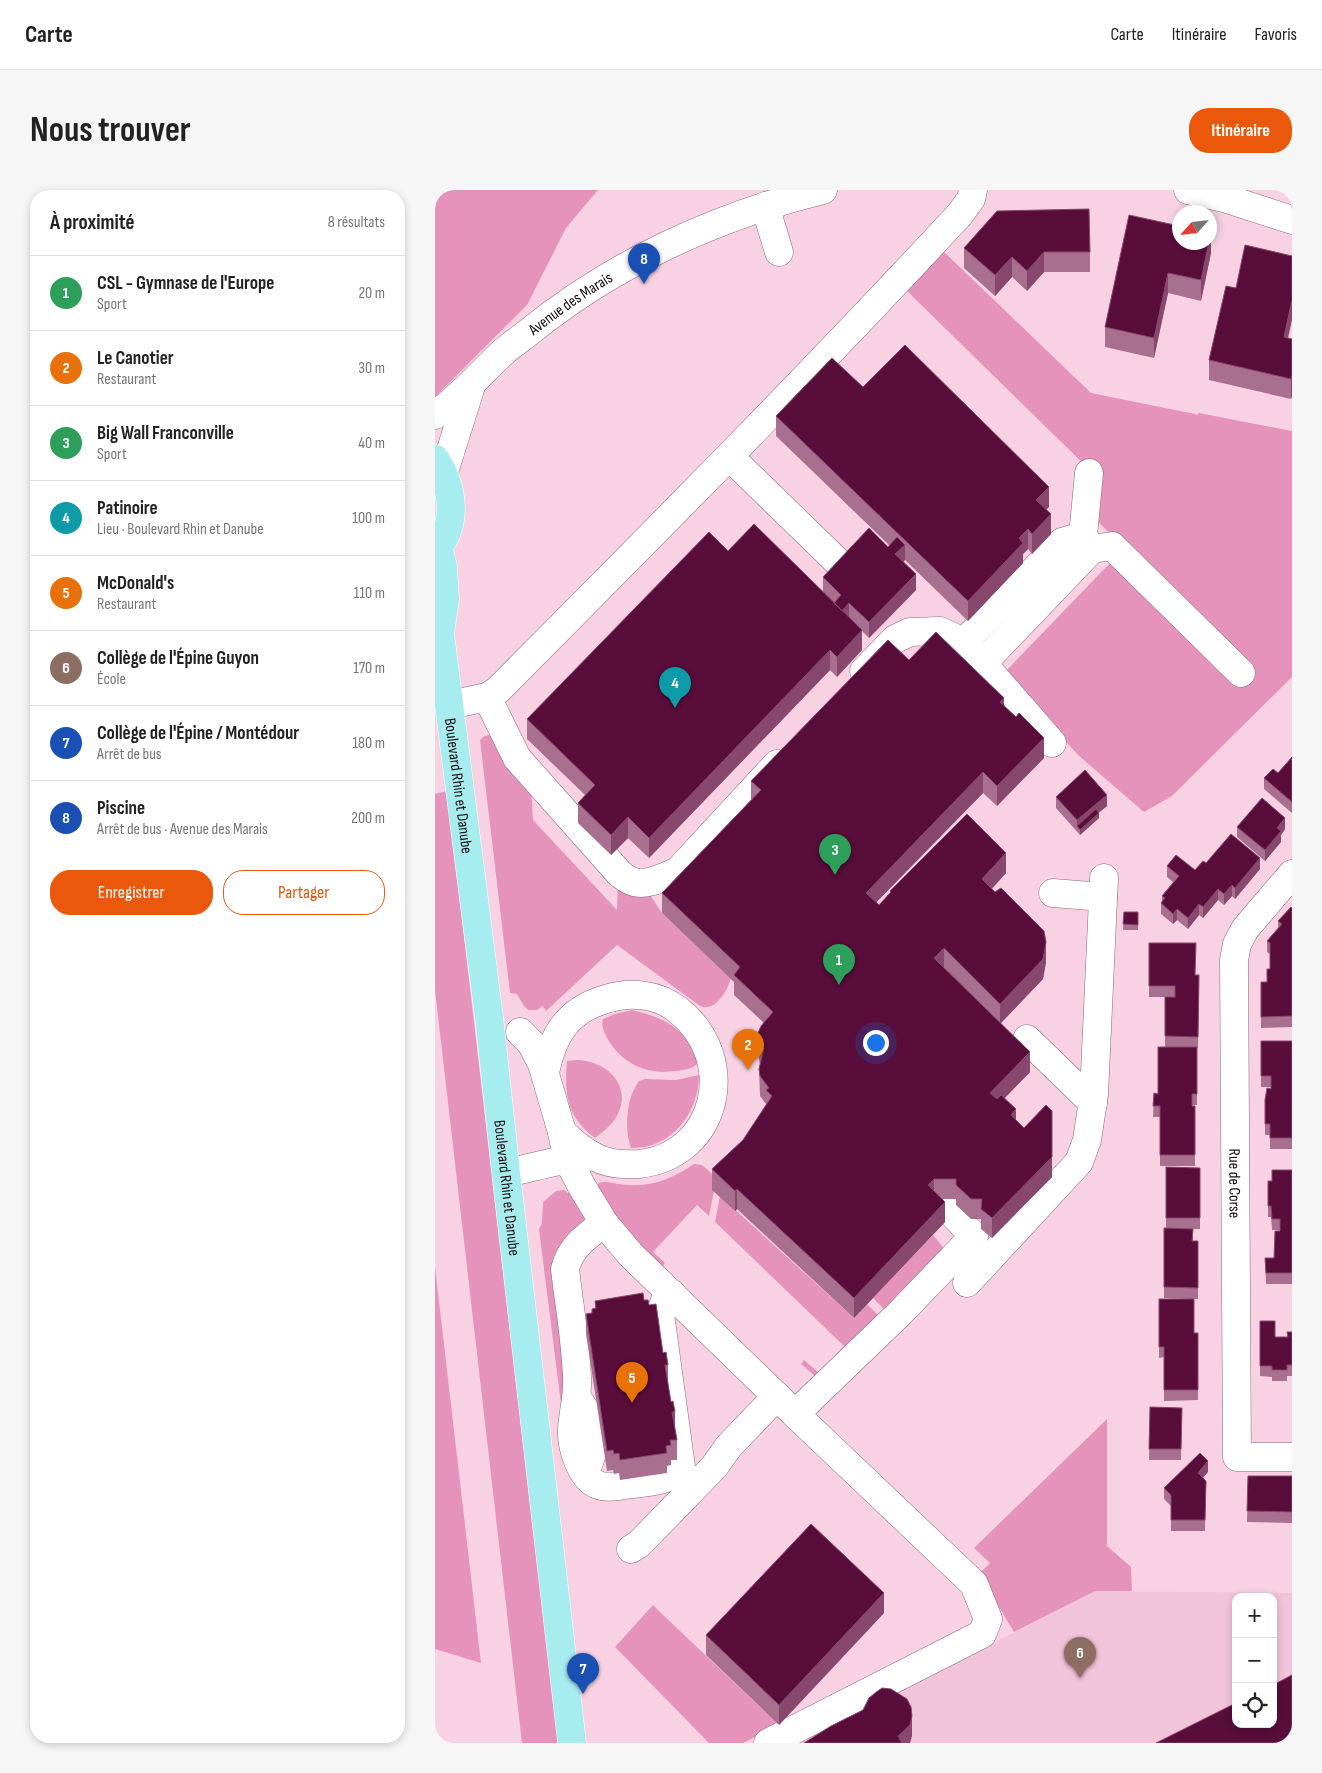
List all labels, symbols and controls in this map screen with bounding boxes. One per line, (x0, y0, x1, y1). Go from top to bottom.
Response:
text: Carte (25, 20, 73, 49)
text: Carte (1110, 24, 1144, 45)
text: Itinéraire (1172, 24, 1226, 45)
text: Favoris (1254, 24, 1297, 45)
button: Itinéraire (1189, 108, 1292, 153)
text: Nous trouver (30, 109, 191, 152)
north arrow (1172, 205, 1217, 250)
text: À proximité (50, 210, 135, 235)
text: 8 résultats (328, 213, 385, 232)
pin: 8 (628, 243, 660, 284)
street label: Avenue des Marais (524, 268, 617, 340)
text: CSL - Gymnase de l'Europe (97, 272, 274, 295)
text: 1 (63, 284, 69, 303)
text: 20 m (358, 284, 385, 303)
text: Sport (97, 295, 127, 314)
text: Le Canotier (97, 347, 174, 370)
text: 2 (62, 359, 70, 378)
text: 30 m (358, 359, 385, 378)
text: Restaurant (97, 370, 156, 389)
text: Big Wall Franconville (97, 422, 234, 445)
text: 3 (62, 434, 70, 453)
text: 40 m (358, 434, 385, 453)
text: Sport (97, 445, 127, 464)
text: Patinoire (97, 497, 158, 520)
text: 4 (62, 509, 70, 528)
text: 100 m (352, 509, 385, 528)
text: Lieu · Boulevard Rhin et Danube (97, 520, 264, 539)
text: McDonald's (97, 572, 174, 595)
text: 5 (62, 584, 70, 603)
text: 110 m (354, 584, 385, 603)
text: Restaurant (97, 595, 156, 614)
text: Collège de l'Épine Guyon (97, 647, 259, 670)
text: 6 (62, 659, 70, 678)
text: 170 m (353, 659, 385, 678)
pin: 4 (659, 667, 691, 708)
text: École (97, 670, 126, 689)
street label: Boulevard Rhin et Danube (440, 717, 476, 855)
text: Collège de l'Épine / Montédour (97, 722, 299, 745)
text: 7 (63, 734, 69, 753)
text: 180 m (352, 734, 385, 753)
text: Arrêt de bus (97, 745, 162, 764)
text: Piscine (97, 797, 145, 820)
text: 8 (62, 809, 70, 828)
text: 200 m (351, 809, 385, 828)
text: Arrêt de bus · Avenue des Marais (97, 820, 268, 839)
pin: 3 (819, 834, 851, 875)
button: Enregistrer (50, 870, 213, 915)
button: Partager (223, 870, 385, 915)
pin: 1 (823, 944, 855, 985)
pin: 2 (732, 1029, 764, 1070)
your location (863, 1030, 889, 1056)
street label: Boulevard Rhin et Danube (489, 1119, 524, 1257)
street label: Rue de Corse (1224, 1149, 1244, 1218)
pin: 5 (616, 1362, 648, 1403)
map controls (1232, 1593, 1277, 1728)
button: + (1232, 1593, 1277, 1638)
pin: 6 (1064, 1637, 1096, 1678)
button: − (1232, 1638, 1277, 1683)
pin: 7 (567, 1653, 599, 1694)
button: locate (1232, 1683, 1277, 1728)

